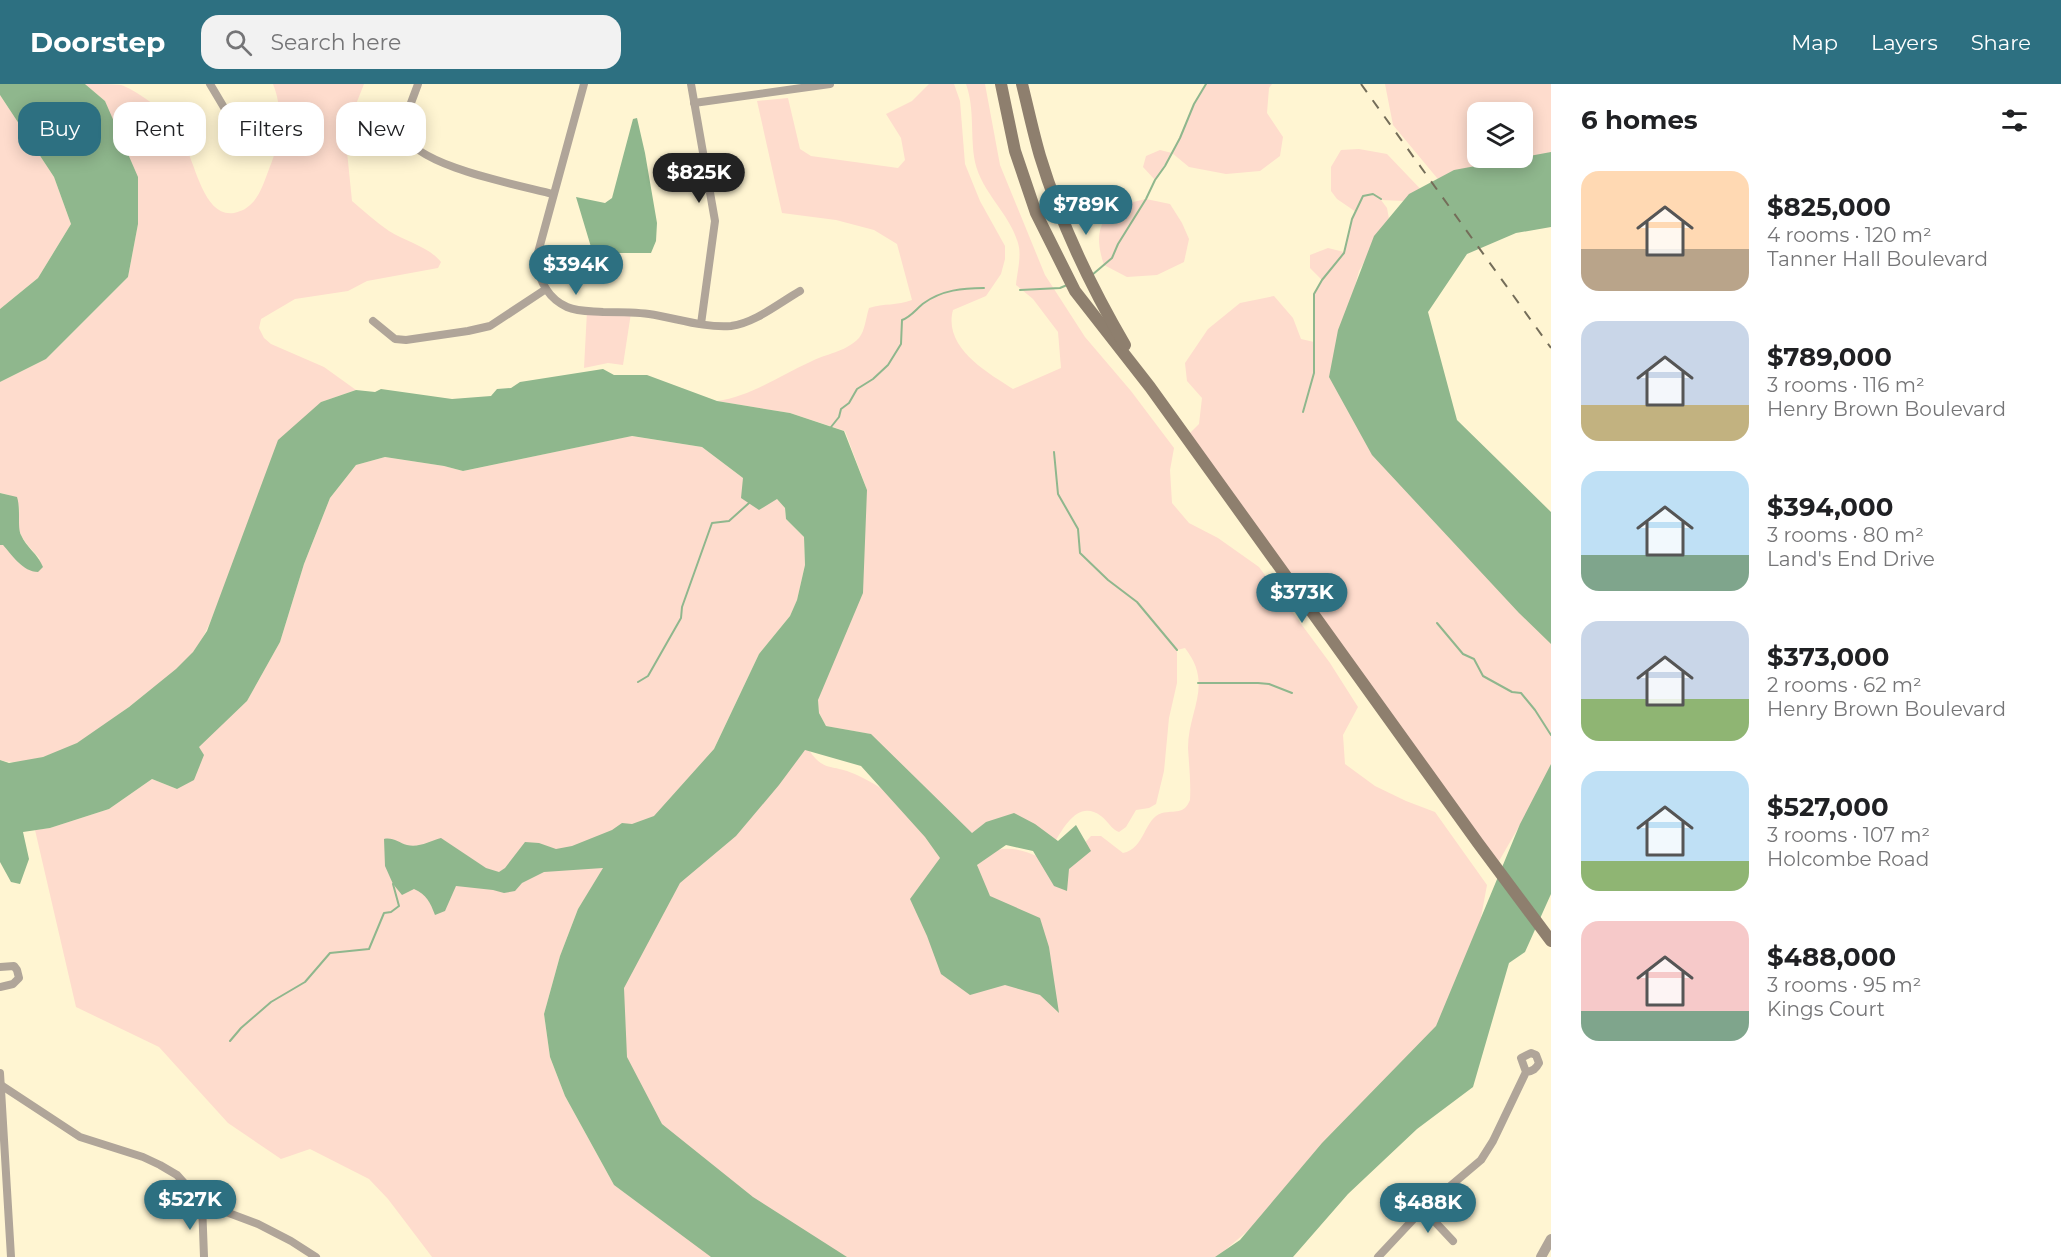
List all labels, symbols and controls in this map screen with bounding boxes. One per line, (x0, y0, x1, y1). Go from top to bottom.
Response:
search box (201, 15, 621, 69)
text: Doorstep (30, 25, 165, 59)
icon: search (222, 26, 255, 59)
text: Search here (270, 29, 401, 56)
text: Map (1791, 30, 1838, 55)
text: Layers (1871, 30, 1938, 55)
text: Share (1971, 30, 2031, 55)
chip: Buy (18, 102, 101, 156)
chip: Rent (113, 102, 206, 156)
chip: Filters (218, 102, 324, 156)
chip: New (336, 102, 426, 156)
map controls (1467, 102, 1533, 168)
button: layers (1467, 102, 1533, 168)
text: 6 homes (1581, 104, 1698, 136)
icon: filters (1998, 104, 2031, 137)
pin: $825K (657, 153, 741, 204)
text: $825K (667, 160, 731, 184)
pin: $789K (1044, 185, 1128, 236)
text: $825,000 (1767, 191, 1891, 223)
text: $789K (1053, 192, 1119, 216)
icon: home (1629, 195, 1701, 267)
text: 4 rooms · 120 m² (1767, 223, 1932, 247)
pin: $394K (534, 245, 618, 296)
text: Tanner Hall Boulevard (1767, 247, 1988, 271)
text: $394K (543, 252, 609, 276)
text: $789,000 (1767, 341, 1892, 373)
icon: home (1629, 345, 1701, 417)
text: 3 rooms · 116 m² (1767, 373, 1925, 397)
text: Henry Brown Boulevard (1767, 397, 2006, 421)
text: $394,000 (1767, 491, 1893, 523)
icon: home (1629, 495, 1701, 567)
text: 3 rooms · 80 m² (1767, 523, 1924, 547)
text: Land's End Drive (1767, 547, 1935, 571)
pin: $373K (1260, 573, 1344, 624)
text: $373K (1270, 580, 1334, 604)
text: $373,000 (1767, 641, 1889, 673)
icon: home (1629, 645, 1701, 717)
text: 2 rooms · 62 m² (1767, 673, 1922, 697)
text: Henry Brown Boulevard (1767, 697, 2006, 721)
text: $527,000 (1767, 791, 1889, 823)
icon: home (1629, 795, 1701, 867)
text: 3 rooms · 107 m² (1767, 823, 1930, 847)
text: Holcombe Road (1767, 847, 1929, 871)
text: $488,000 (1767, 941, 1896, 973)
icon: home (1629, 945, 1701, 1017)
text: 3 rooms · 95 m² (1767, 973, 1921, 997)
text: Kings Court (1767, 997, 1885, 1021)
pin: $527K (148, 1180, 232, 1231)
pin: $488K (1386, 1183, 1470, 1234)
text: $527K (158, 1187, 222, 1211)
text: $488K (1394, 1190, 1462, 1214)

